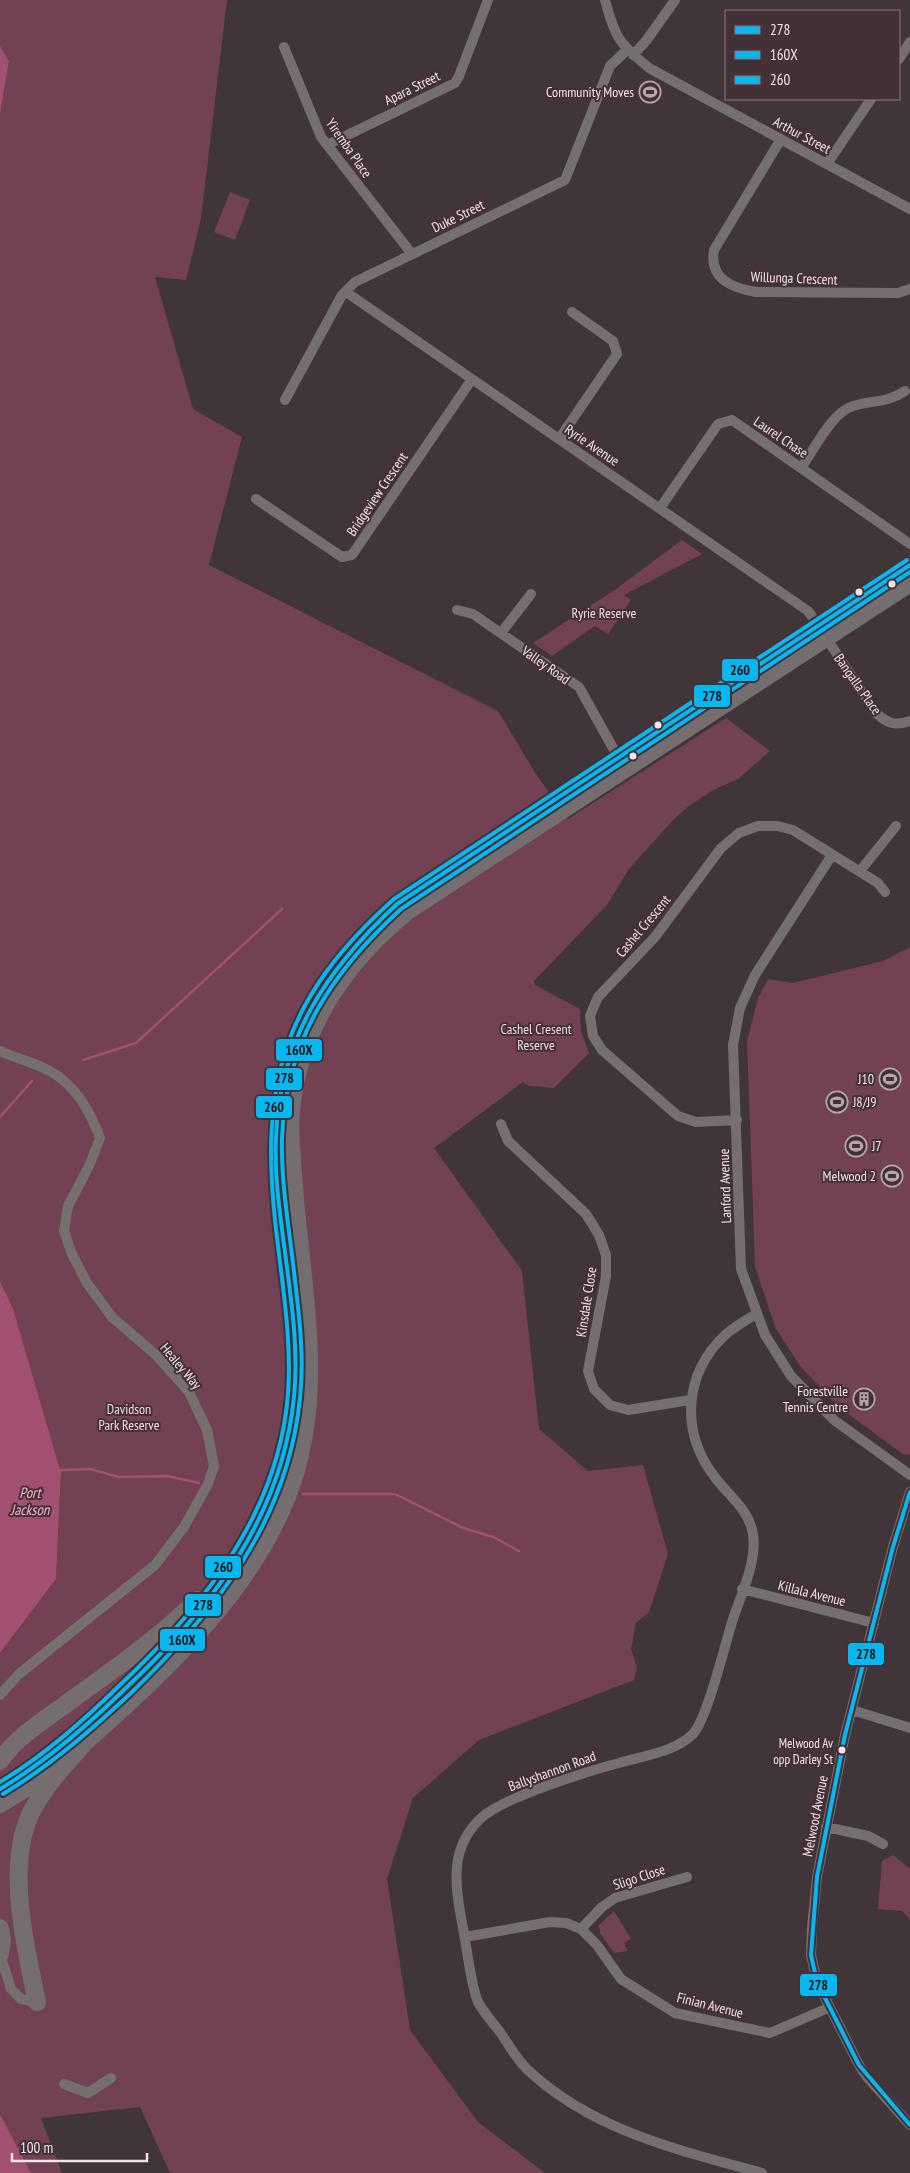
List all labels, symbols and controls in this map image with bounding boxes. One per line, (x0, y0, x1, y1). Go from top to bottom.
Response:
legend (725, 10, 900, 100)
text: 278 (770, 20, 790, 39)
text: 160X (770, 45, 798, 64)
street label: Apara Street (381, 67, 443, 109)
text: 260 (770, 70, 791, 89)
sports icon: Community Moves (638, 80, 662, 104)
place label: Community Moves (546, 83, 634, 101)
street label: Arthur Street (770, 112, 834, 158)
street label: Yiremba Place (322, 115, 376, 181)
street label: Duke Street (429, 195, 487, 236)
street label: Willunga Crescent (750, 267, 838, 289)
street label: Laurel Chase (750, 412, 812, 462)
street label: Ryrie Avenue (561, 420, 623, 470)
street label: Bridgeview Crescent (342, 448, 412, 539)
unlabelled marker (887, 579, 897, 589)
unlabelled marker (854, 587, 864, 597)
park label: Ryrie Reserve (572, 604, 637, 622)
street label: Valley Road (517, 641, 574, 688)
street label: Bangalla Place (830, 650, 886, 718)
line badge: 260 (721, 658, 759, 682)
text: 260 (730, 661, 750, 679)
line badge: 278 (693, 684, 731, 708)
text: 278 (702, 687, 722, 705)
unlabelled marker (653, 720, 663, 730)
unlabelled marker (628, 751, 638, 761)
street label: Cashel Crescent (612, 891, 674, 961)
park label: Cashel Cresent Reserve (500, 1020, 572, 1054)
line badge: 160X (275, 1038, 323, 1062)
text: 160X (285, 1041, 313, 1059)
line badge: 278 (265, 1067, 303, 1091)
sports icon: J10 (878, 1067, 902, 1091)
text: 278 (274, 1069, 294, 1087)
place label: J10 (857, 1070, 874, 1088)
sports icon: J8/J9 (825, 1090, 849, 1114)
place label: J8/J9 (852, 1093, 876, 1111)
line badge: 260 (255, 1095, 293, 1119)
text: 260 (264, 1098, 284, 1116)
sports icon: J7 (844, 1134, 868, 1158)
place label: J7 (871, 1137, 882, 1155)
street label: Lanford Avenue (715, 1148, 735, 1224)
sports icon: Melwood 2 (880, 1164, 904, 1188)
place label: Melwood 2 (822, 1167, 876, 1185)
street label: Kinsdale Close (572, 1265, 600, 1338)
street label: Healey Way (156, 1339, 206, 1393)
place label: Forestville Tennis Centre (783, 1382, 848, 1416)
building icon: Forestville Tennis Centre (852, 1387, 876, 1411)
park label: Davidson Park Reserve (99, 1400, 160, 1434)
water label: Port Jackson (10, 1483, 51, 1519)
line badge: 260 (204, 1555, 242, 1579)
text: 260 (213, 1558, 233, 1576)
street label: Killala Avenue (776, 1576, 848, 1610)
line badge: 278 (184, 1593, 222, 1617)
text: 278 (193, 1596, 213, 1614)
line badge: 160X (159, 1628, 206, 1652)
text: 160X (168, 1631, 196, 1649)
line badge: 278 (847, 1642, 885, 1666)
text: 278 (856, 1645, 876, 1663)
place label: Melwood Av opp Darley St (773, 1735, 833, 1768)
marker: Melwood Av opp Darley St (837, 1745, 847, 1755)
street label: Ballyshannon Road (506, 1747, 598, 1795)
street label: Melwood Avenue (798, 1774, 832, 1858)
street label: Sligo Close (611, 1860, 667, 1894)
line badge: 278 (799, 1973, 838, 1997)
text: 278 (808, 1976, 828, 1994)
street label: Finian Avenue (675, 1988, 745, 2022)
scale bar (12, 2130, 148, 2162)
text: 100 m (20, 2138, 53, 2157)

